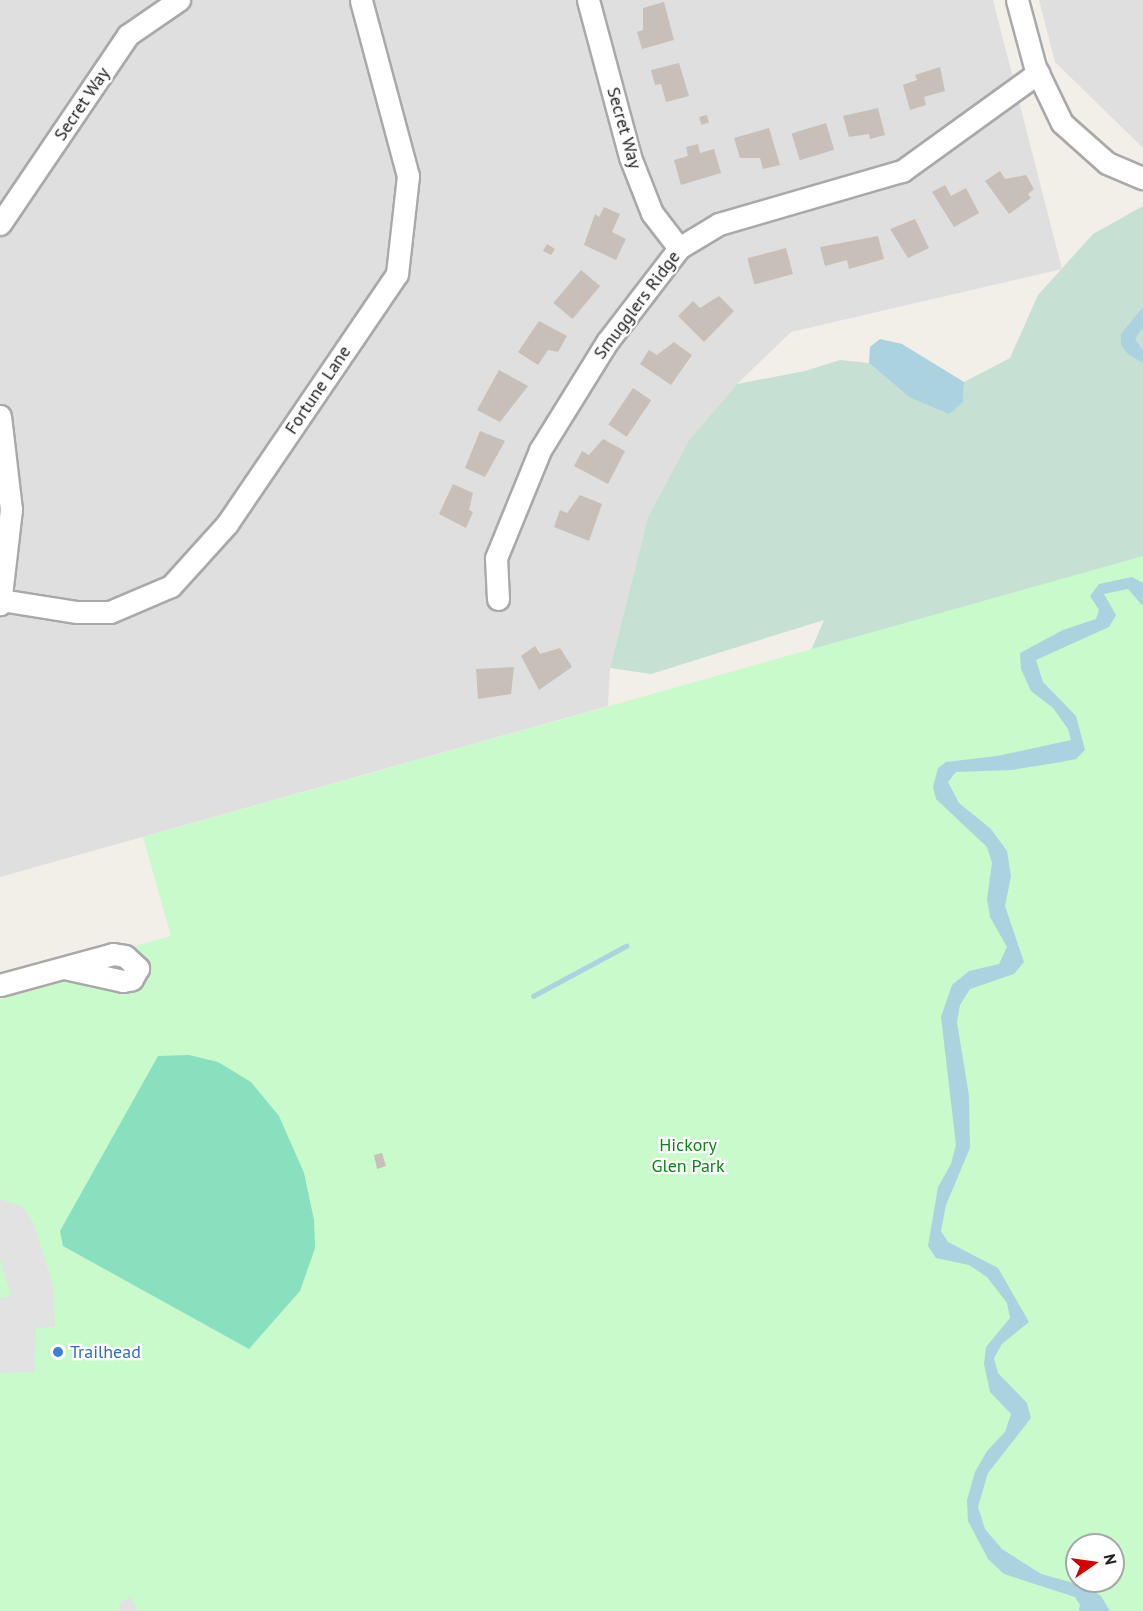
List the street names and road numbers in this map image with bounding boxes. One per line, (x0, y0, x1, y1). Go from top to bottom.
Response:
street label: Secret Way (49, 63, 115, 145)
street label: Secret Way (602, 85, 646, 171)
street label: Smugglers Ridge (589, 247, 685, 363)
street label: Fortune Lane (281, 342, 355, 438)

